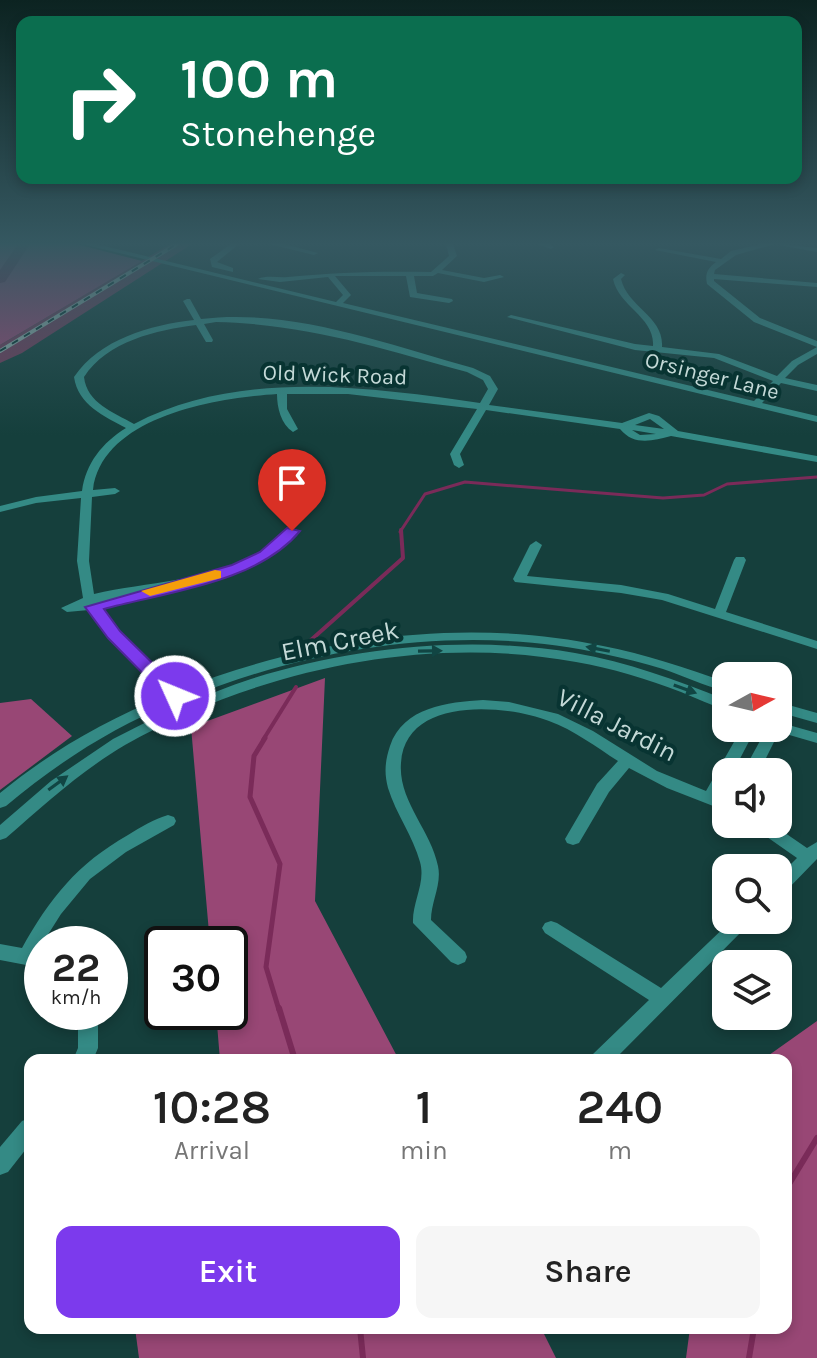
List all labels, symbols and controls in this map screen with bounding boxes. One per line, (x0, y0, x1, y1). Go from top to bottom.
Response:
text: 100 m (180, 46, 338, 111)
icon: right (48, 48, 152, 152)
text: Stonehenge (180, 113, 376, 155)
street label: Orsinger Lane (642, 347, 782, 405)
street label: Old Wick Road (262, 359, 408, 391)
pin (258, 449, 326, 531)
icon: arrive (270, 461, 314, 505)
street label: Elm Creek (279, 614, 401, 668)
one-way arrow (585, 642, 610, 655)
one-way arrow (418, 645, 443, 657)
position arrow (133, 654, 217, 738)
north arrow (712, 662, 792, 742)
map controls (712, 662, 792, 1030)
street label: Villa Jardin (552, 682, 682, 768)
one-way arrow (673, 683, 697, 696)
button: sound (712, 758, 792, 838)
one-way arrow (48, 776, 69, 791)
button: search (712, 854, 792, 934)
speed limit sign: 30 (144, 926, 248, 1030)
text: 22 (52, 944, 100, 991)
button: layers (712, 950, 792, 1030)
text: km/h (51, 986, 101, 1009)
text: 10:28 (153, 1079, 271, 1135)
text: 1 (415, 1079, 432, 1135)
text: 240 (577, 1079, 663, 1135)
text: Arrival (174, 1135, 250, 1166)
text: min (400, 1135, 448, 1166)
text: m (608, 1135, 632, 1166)
button: Exit (56, 1226, 400, 1318)
button: Share (416, 1226, 760, 1318)

